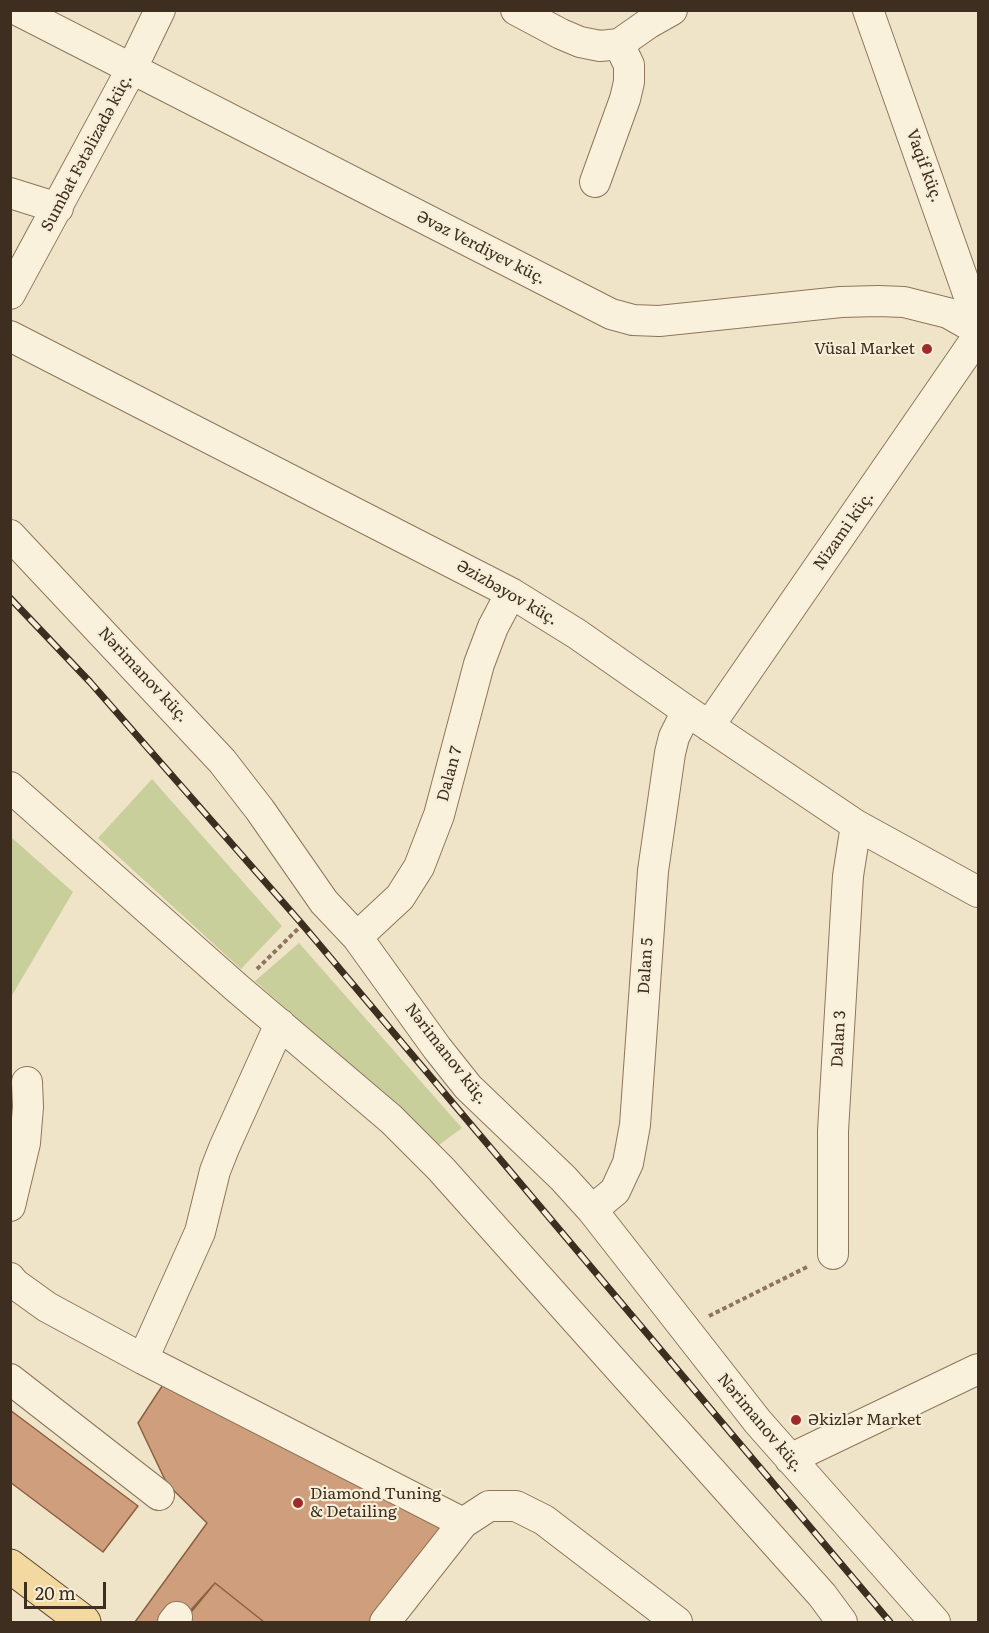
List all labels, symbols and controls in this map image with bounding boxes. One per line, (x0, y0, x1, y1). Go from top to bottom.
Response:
street label: Sumbat Fətəlizadə küç. (37, 71, 137, 235)
street label: Vaqif küç. (902, 127, 946, 205)
street label: Əvəz Verdiyev küç. (413, 207, 549, 289)
place label: Vüsal Market (814, 339, 915, 359)
marker: Vüsal Market (920, 342, 934, 356)
street label: Nizami küç. (810, 488, 878, 574)
street label: Əzizbəyov küç. (453, 556, 561, 630)
street label: Nərimanov küç. (94, 623, 192, 727)
street label: Dalan 7 (433, 744, 467, 804)
street label: Dalan 5 (634, 937, 658, 995)
street label: Nərimanov küç. (401, 1000, 491, 1108)
street label: Dalan 3 (828, 1010, 850, 1068)
street label: Nərimanov küç. (713, 1370, 807, 1476)
place label: Əkizlər Market (808, 1410, 922, 1430)
marker: Əkizlər Market (789, 1413, 803, 1427)
place label: Diamond Tuning & Detailing (310, 1484, 441, 1522)
marker: Diamond Tuning & Detailing (291, 1496, 305, 1510)
scale bar (27, 1570, 110, 1608)
text: 20 m (35, 1579, 76, 1606)

